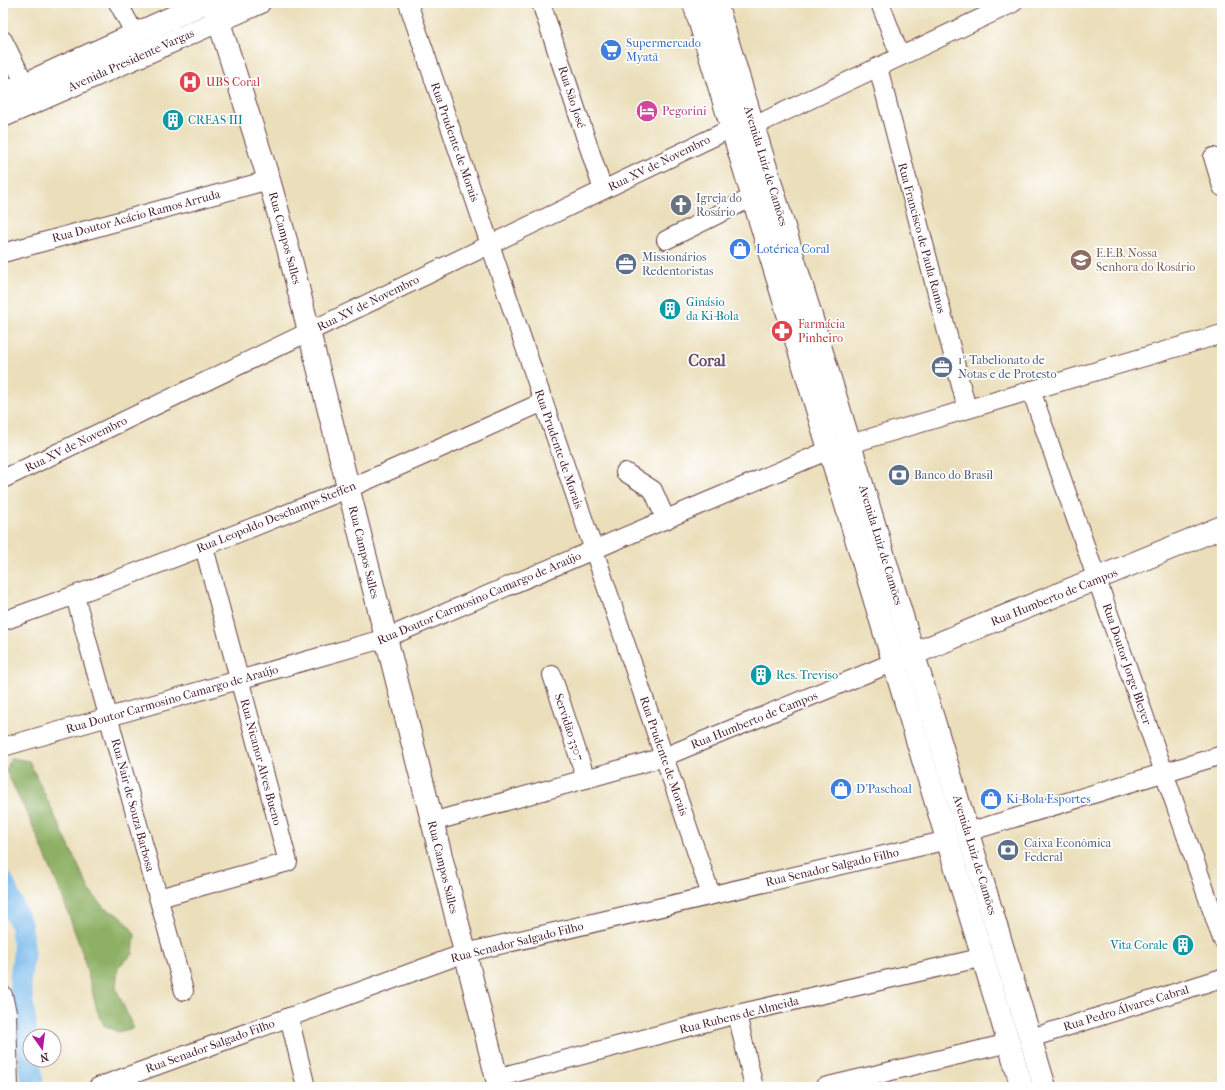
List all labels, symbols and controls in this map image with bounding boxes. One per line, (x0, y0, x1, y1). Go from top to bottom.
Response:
street label: Avenida Presidente Vargas (65, 26, 197, 95)
place label: Supermercado Myatã (626, 36, 701, 64)
supermarket icon: Supermercado Myatã (598, 37, 624, 63)
street label: Rua São José (555, 64, 589, 130)
hospital icon: UBS Coral (177, 69, 203, 95)
place label: UBS Coral (206, 75, 261, 89)
street label: Rua Prudente de Morais (428, 81, 482, 204)
hotel icon: Pegorini (634, 98, 660, 124)
street label: Avenida Luiz de Camões (741, 103, 791, 228)
place label: Pegorini (662, 104, 707, 118)
building icon: CREAS III (160, 107, 186, 133)
place label: CREAS III (188, 113, 243, 127)
street label: Rua XV de Novembro (606, 132, 712, 194)
street label: Rua Francisco de Paula Ramos (895, 161, 949, 315)
street label: Rua Doutor Acácio Ramos Arruda (50, 187, 222, 245)
street label: Rua Campos Salles (266, 190, 304, 286)
place label: Igreja do Rosário (696, 191, 742, 219)
church icon: Igreja do Rosário (668, 192, 694, 218)
shop icon: Lotérica Coral (727, 236, 753, 262)
place label: Lotérica Coral (756, 242, 830, 256)
place label: E.E.B. Nossa Senhora do Rosário (1096, 246, 1195, 274)
school or university icon: E.E.B. Nossa Senhora do Rosário (1068, 247, 1094, 273)
place label: Missionários Redentoristas (642, 250, 714, 278)
office icon: Missionários Redentoristas (613, 251, 639, 277)
street label: Rua XV de Novembro (315, 272, 421, 334)
place label: Ginásio da Ki-Bola (686, 295, 739, 323)
building icon: Ginásio da Ki-Bola (657, 296, 683, 322)
place label: Farmácia Pinheiro (798, 317, 845, 345)
pharmacy icon: Farmácia Pinheiro (769, 318, 795, 344)
district label: Coral (688, 351, 726, 370)
place label: 1º Tabelionato de Notas e de Protesto (958, 353, 1057, 381)
office icon: 1º Tabelionato de Notas e de Protesto (929, 354, 955, 380)
street label: Rua Prudente de Morais (532, 388, 586, 511)
street label: Rua XV de Novembro (23, 413, 129, 475)
bank icon: Banco do Brasil (886, 462, 912, 488)
place label: Banco do Brasil (914, 468, 994, 482)
street label: Rua Leopoldo Deschamps Steffen (194, 479, 358, 555)
street label: Avenida Luiz de Camões (856, 482, 906, 607)
street label: Rua Campos Salles (346, 504, 382, 600)
street label: Rua Doutor Carmosino Camargo de Araújo (375, 549, 583, 647)
street label: Rua Humberto de Campos (989, 565, 1120, 629)
street label: Rua Doutor Jorge Bleyer (1100, 601, 1155, 727)
street label: Rua Doutor Carmosino Camargo de Araújo (64, 662, 280, 736)
building icon: Res. Treviso (748, 662, 774, 688)
place label: Res. Treviso (776, 668, 838, 682)
street label: Rua Humberto de Campos (689, 688, 820, 752)
street label: Servidão 3307 (552, 692, 586, 763)
street label: Rua Prudente de Morais (637, 695, 691, 818)
street label: Rua Nicanor Alves Bueno (237, 697, 285, 827)
street label: Rua Nair de Souza Barbosa (108, 737, 158, 874)
shop icon: D'Paschoal (828, 776, 854, 802)
place label: D'Paschoal (856, 782, 912, 796)
shop icon: Ki-Bola Esportes (978, 786, 1004, 812)
street label: Avenida Luiz de Camões (950, 792, 1000, 917)
place label: Ki-Bola Esportes (1006, 792, 1091, 806)
street label: Rua Campos Salles (425, 819, 461, 915)
place label: Caixa Econômica Federal (1024, 836, 1112, 864)
bank icon: Caixa Econômica Federal (995, 837, 1021, 863)
street label: Rua Senador Salgado Filho (764, 845, 900, 889)
street label: Rua Senador Salgado Filho (449, 919, 585, 965)
building icon: Vita Corale (1170, 932, 1196, 958)
place label: Vita Corale (1109, 938, 1168, 952)
street label: Rua Pedro Álvares Cabral (1061, 981, 1191, 1034)
street label: Rua Rubens de Almeida (678, 993, 801, 1037)
street label: Rua Senador Salgado Filho (143, 1016, 277, 1076)
north arrow (22, 1028, 62, 1068)
text: N (38, 1050, 50, 1065)

